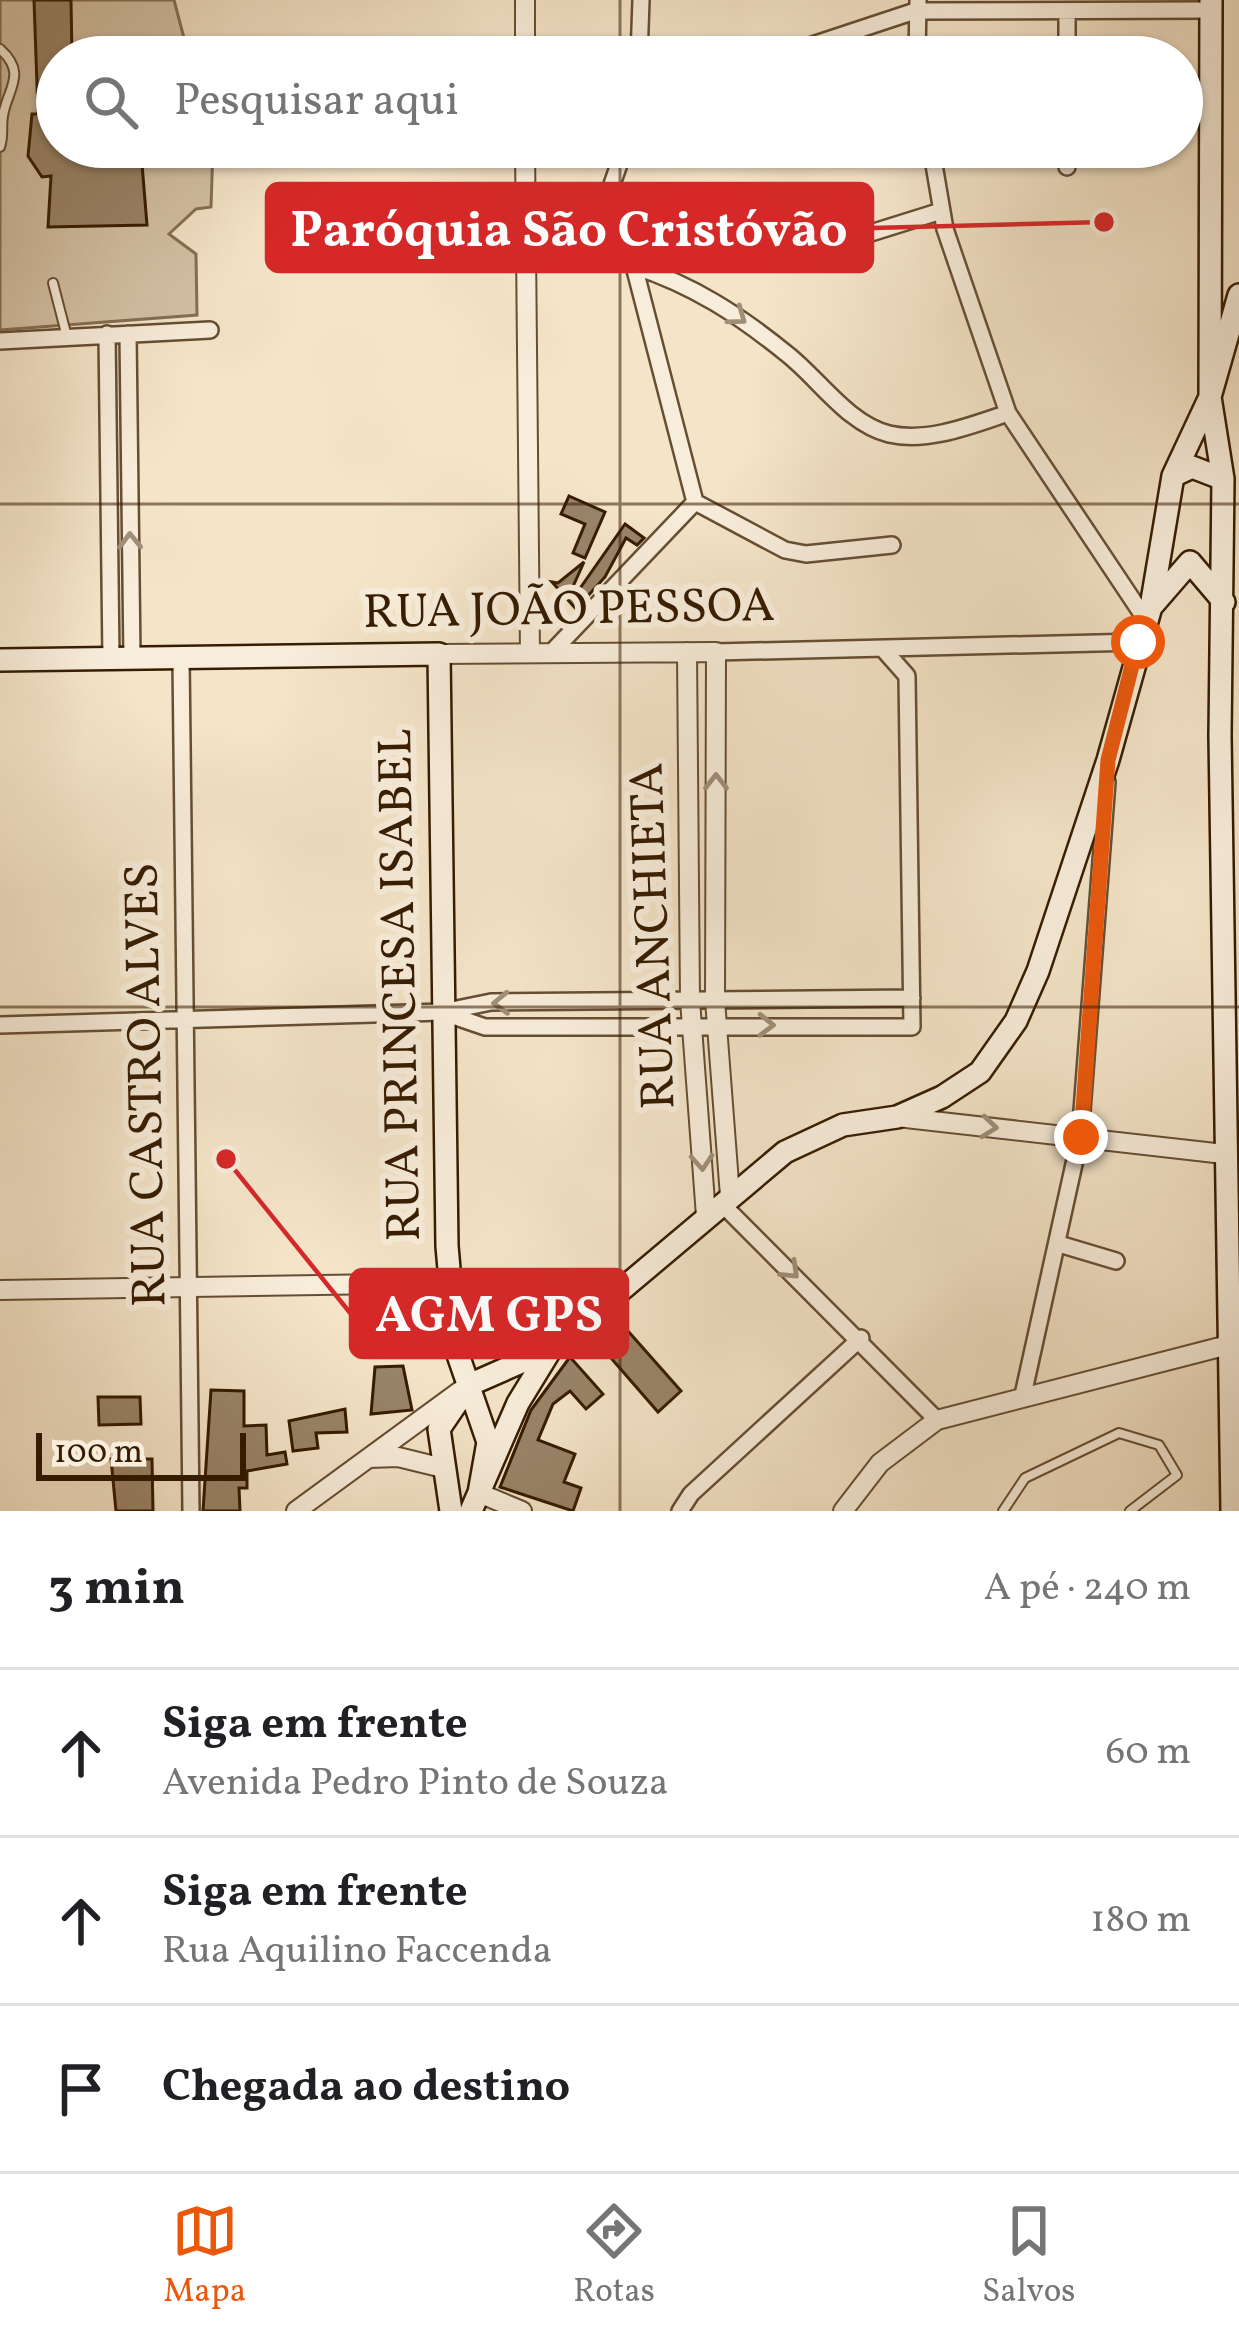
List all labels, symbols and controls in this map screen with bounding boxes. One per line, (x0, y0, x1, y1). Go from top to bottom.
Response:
search box (36, 36, 1203, 168)
icon: search (78, 69, 144, 135)
text: Pesquisar aqui (174, 71, 459, 134)
callout: Paróquia São Cristóvão (267, 184, 872, 271)
text: Paróquia São Cristóvão (290, 197, 848, 268)
one-way arrow (725, 303, 746, 325)
one-way arrow (118, 531, 144, 550)
street label: RUA JOÃO PESSOA (363, 574, 775, 648)
route start (1111, 615, 1165, 669)
street label: RUA PRINCESA ISABEL (364, 728, 440, 1242)
street label: RUA ANCHIETA (615, 761, 695, 1111)
one-way arrow (703, 772, 729, 790)
street label: RUA CASTRO ALVES (111, 862, 185, 1308)
one-way arrow (491, 990, 510, 1016)
one-way arrow (758, 1012, 776, 1038)
route end (1054, 1110, 1108, 1164)
one-way arrow (979, 1113, 998, 1139)
one-way arrow (689, 1153, 715, 1172)
one-way arrow (777, 1256, 799, 1278)
callout: AGM GPS (351, 1270, 627, 1357)
text: AGM GPS (375, 1282, 603, 1353)
scale bar (36, 1427, 246, 1480)
text: 100 m (54, 1431, 143, 1477)
text: 3 min (48, 1554, 185, 1625)
text: A pé · 240 m (984, 1562, 1191, 1616)
text: Siga em frente (162, 1694, 468, 1757)
icon: ahead (48, 1720, 114, 1786)
text: 60 m (1106, 1726, 1191, 1780)
text: Avenida Pedro Pinto de Souza (162, 1757, 668, 1811)
text: Siga em frente (162, 1862, 468, 1925)
icon: ahead (48, 1888, 114, 1954)
text: 180 m (1090, 1894, 1191, 1948)
text: Rua Aquilino Faccenda (162, 1925, 552, 1979)
icon: arrive (48, 2056, 114, 2122)
text: Chegada ao destino (162, 2057, 570, 2120)
tab: Mapa (164, 2198, 246, 2316)
tab: Rotas (573, 2198, 655, 2316)
tab: Salvos (982, 2198, 1075, 2316)

